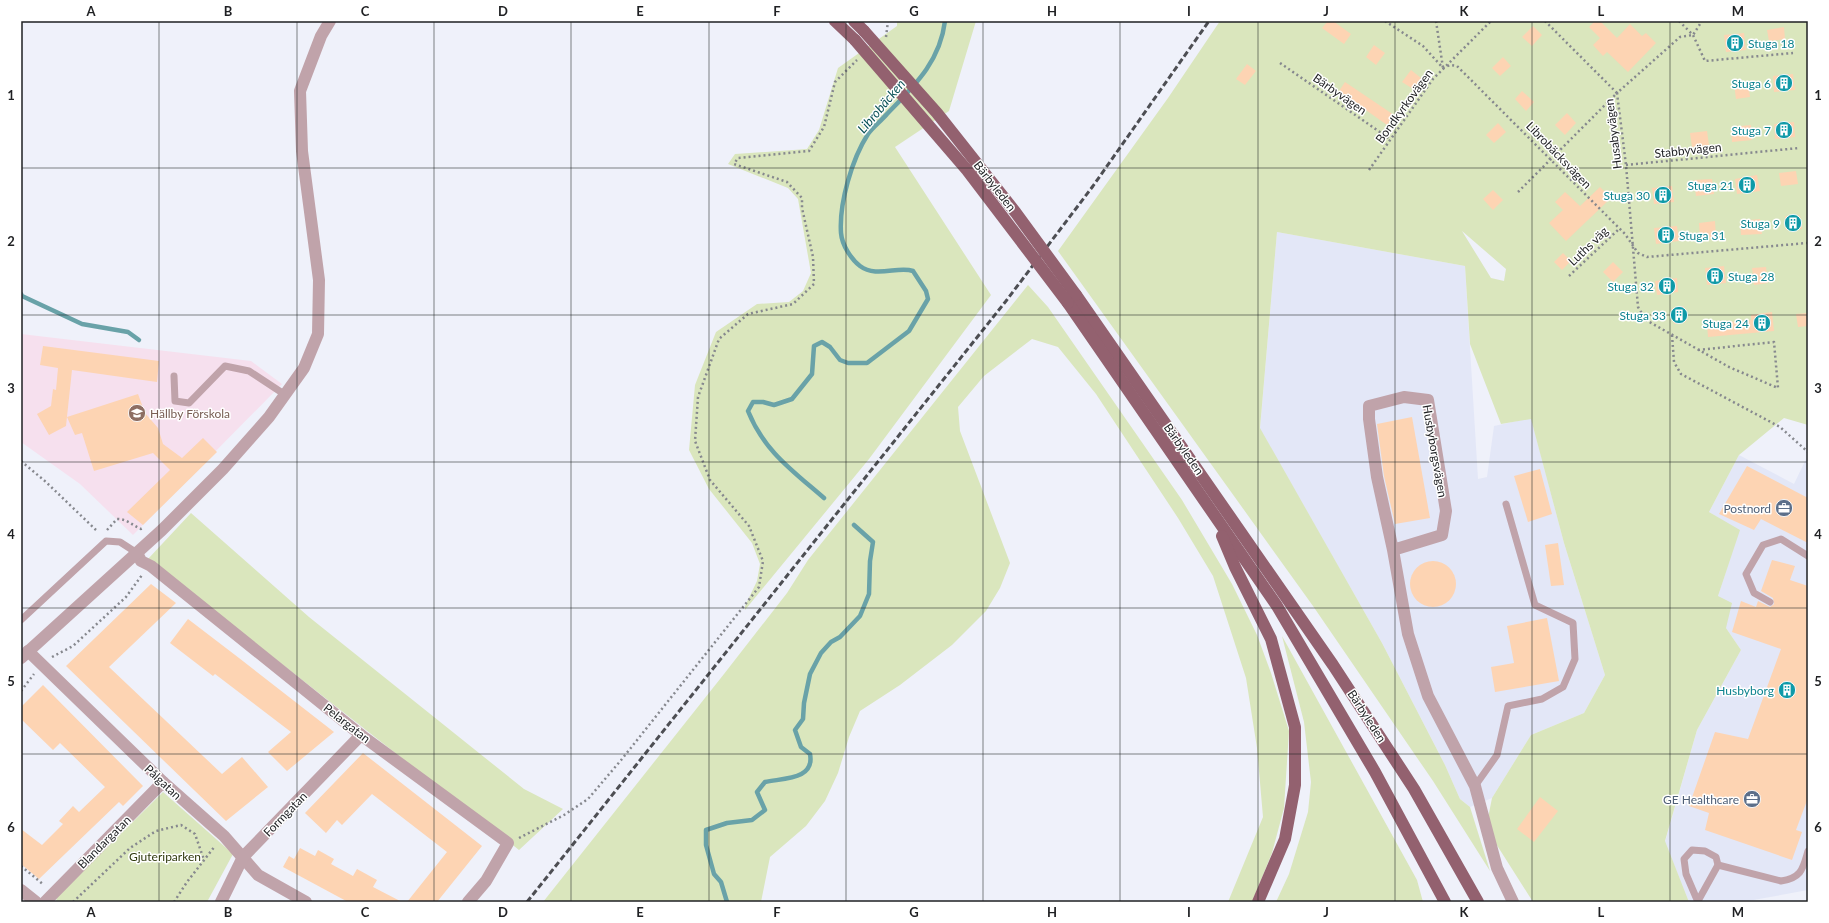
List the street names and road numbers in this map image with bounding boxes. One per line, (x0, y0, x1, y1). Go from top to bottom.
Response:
street label: Bondkyrkovägen (1372, 66, 1436, 146)
street label: Bärbyvägen (1310, 70, 1370, 118)
street label: Husabyvägen (1601, 98, 1625, 170)
street label: Librobäcksvägen (1523, 118, 1595, 192)
street label: Stabbyvägen (1654, 139, 1722, 161)
street label: Bärbyleden (971, 158, 1019, 214)
street label: Luths väg (1565, 223, 1611, 269)
street label: Husbyborgsvägen (1419, 403, 1451, 499)
street label: Bärbyleden (1161, 420, 1207, 478)
street label: Bärbyleden (1344, 687, 1390, 745)
street label: Pelargatan (321, 700, 373, 746)
street label: Pålgatan (141, 761, 185, 803)
street label: Formgatan (260, 789, 310, 839)
street label: Blandargatan (74, 812, 134, 872)

